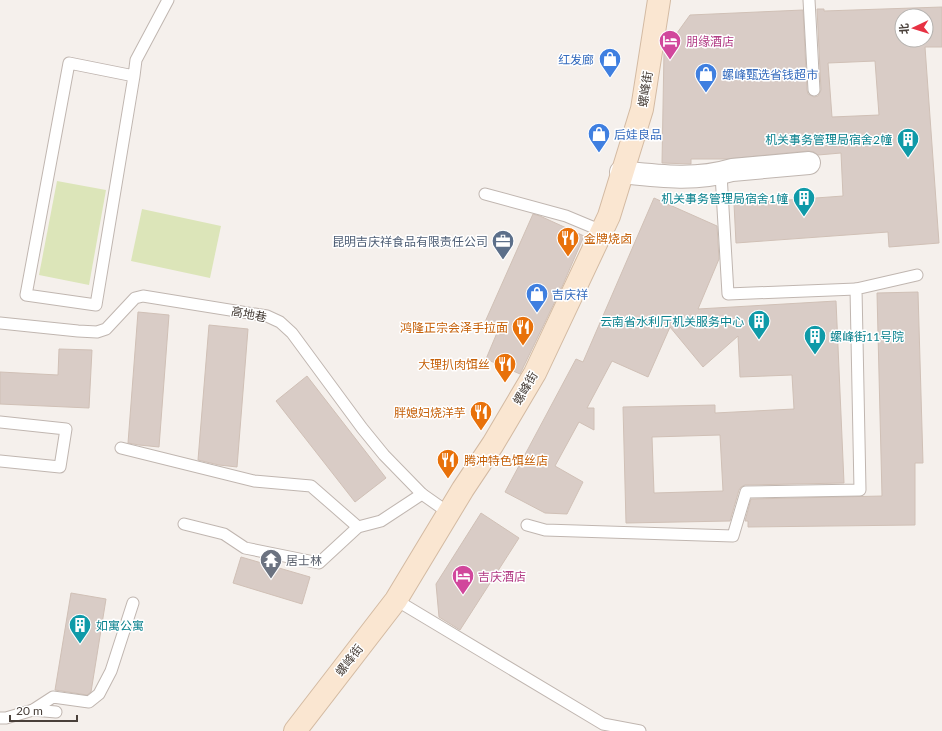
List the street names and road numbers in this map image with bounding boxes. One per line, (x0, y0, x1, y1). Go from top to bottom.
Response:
street label: 螺峰街 (635, 70, 655, 108)
street label: 高地巷 (230, 303, 268, 325)
street label: 螺峰街 (510, 369, 540, 407)
street label: 螺峰街 (332, 641, 366, 679)

